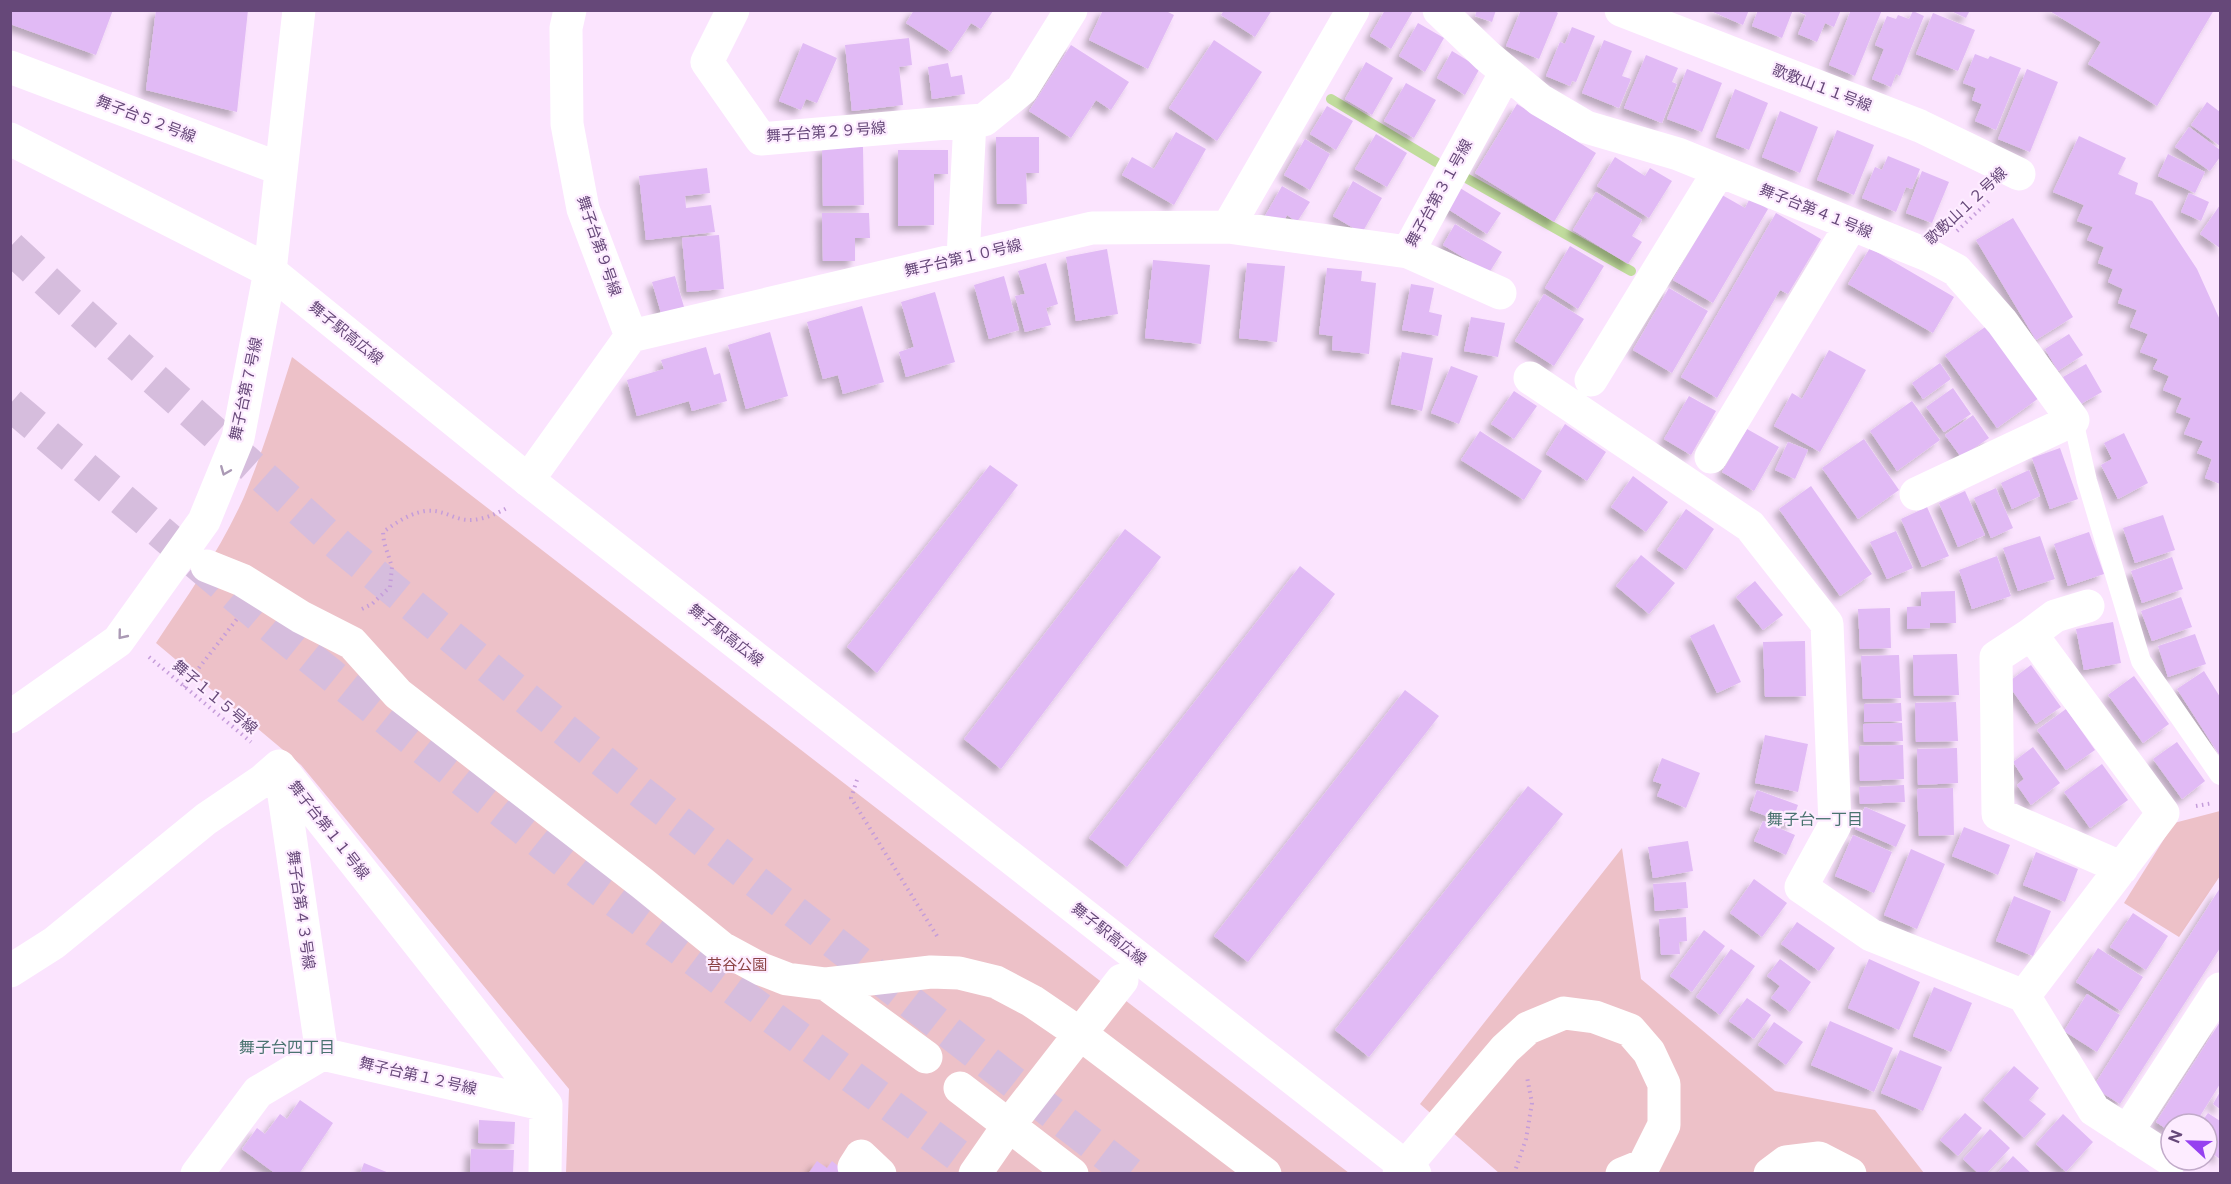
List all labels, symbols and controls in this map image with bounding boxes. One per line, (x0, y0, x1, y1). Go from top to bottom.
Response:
street label: 歌敷山１１号線 (1770, 61, 1874, 114)
street label: 舞子台５２号線 (94, 92, 198, 145)
street label: 舞子台第２９号線 (766, 119, 886, 144)
street label: 舞子台第３１号線 (1402, 136, 1475, 249)
street label: 歌敷山１２号線 (1921, 164, 2010, 248)
street label: 舞子台第４１号線 (1757, 180, 1875, 241)
street label: 舞子台第９号線 (574, 193, 625, 298)
street label: 舞子台第１０号線 (903, 236, 1023, 279)
street label: 舞子駅高広線 (306, 298, 387, 368)
street label: 舞子台第７号線 (226, 336, 265, 442)
one-way arrow (220, 465, 232, 476)
street label: 舞子駅高広線 (686, 600, 767, 669)
one-way arrow (118, 628, 129, 639)
street label: 舞子１１５号線 (170, 656, 261, 737)
street label: 舞子台第１１号線 (286, 777, 373, 882)
district label: 舞子台一丁目 (1767, 810, 1863, 829)
street label: 舞子台第４３号線 (285, 849, 318, 971)
street label: 舞子駅高広線 (1069, 899, 1150, 968)
park label: 苔谷公園 (707, 956, 767, 973)
district label: 舞子台四丁目 (239, 1038, 335, 1057)
street label: 舞子台第１２号線 (358, 1054, 478, 1097)
north arrow (2159, 1112, 2219, 1172)
text: N (2164, 1127, 2187, 1146)

